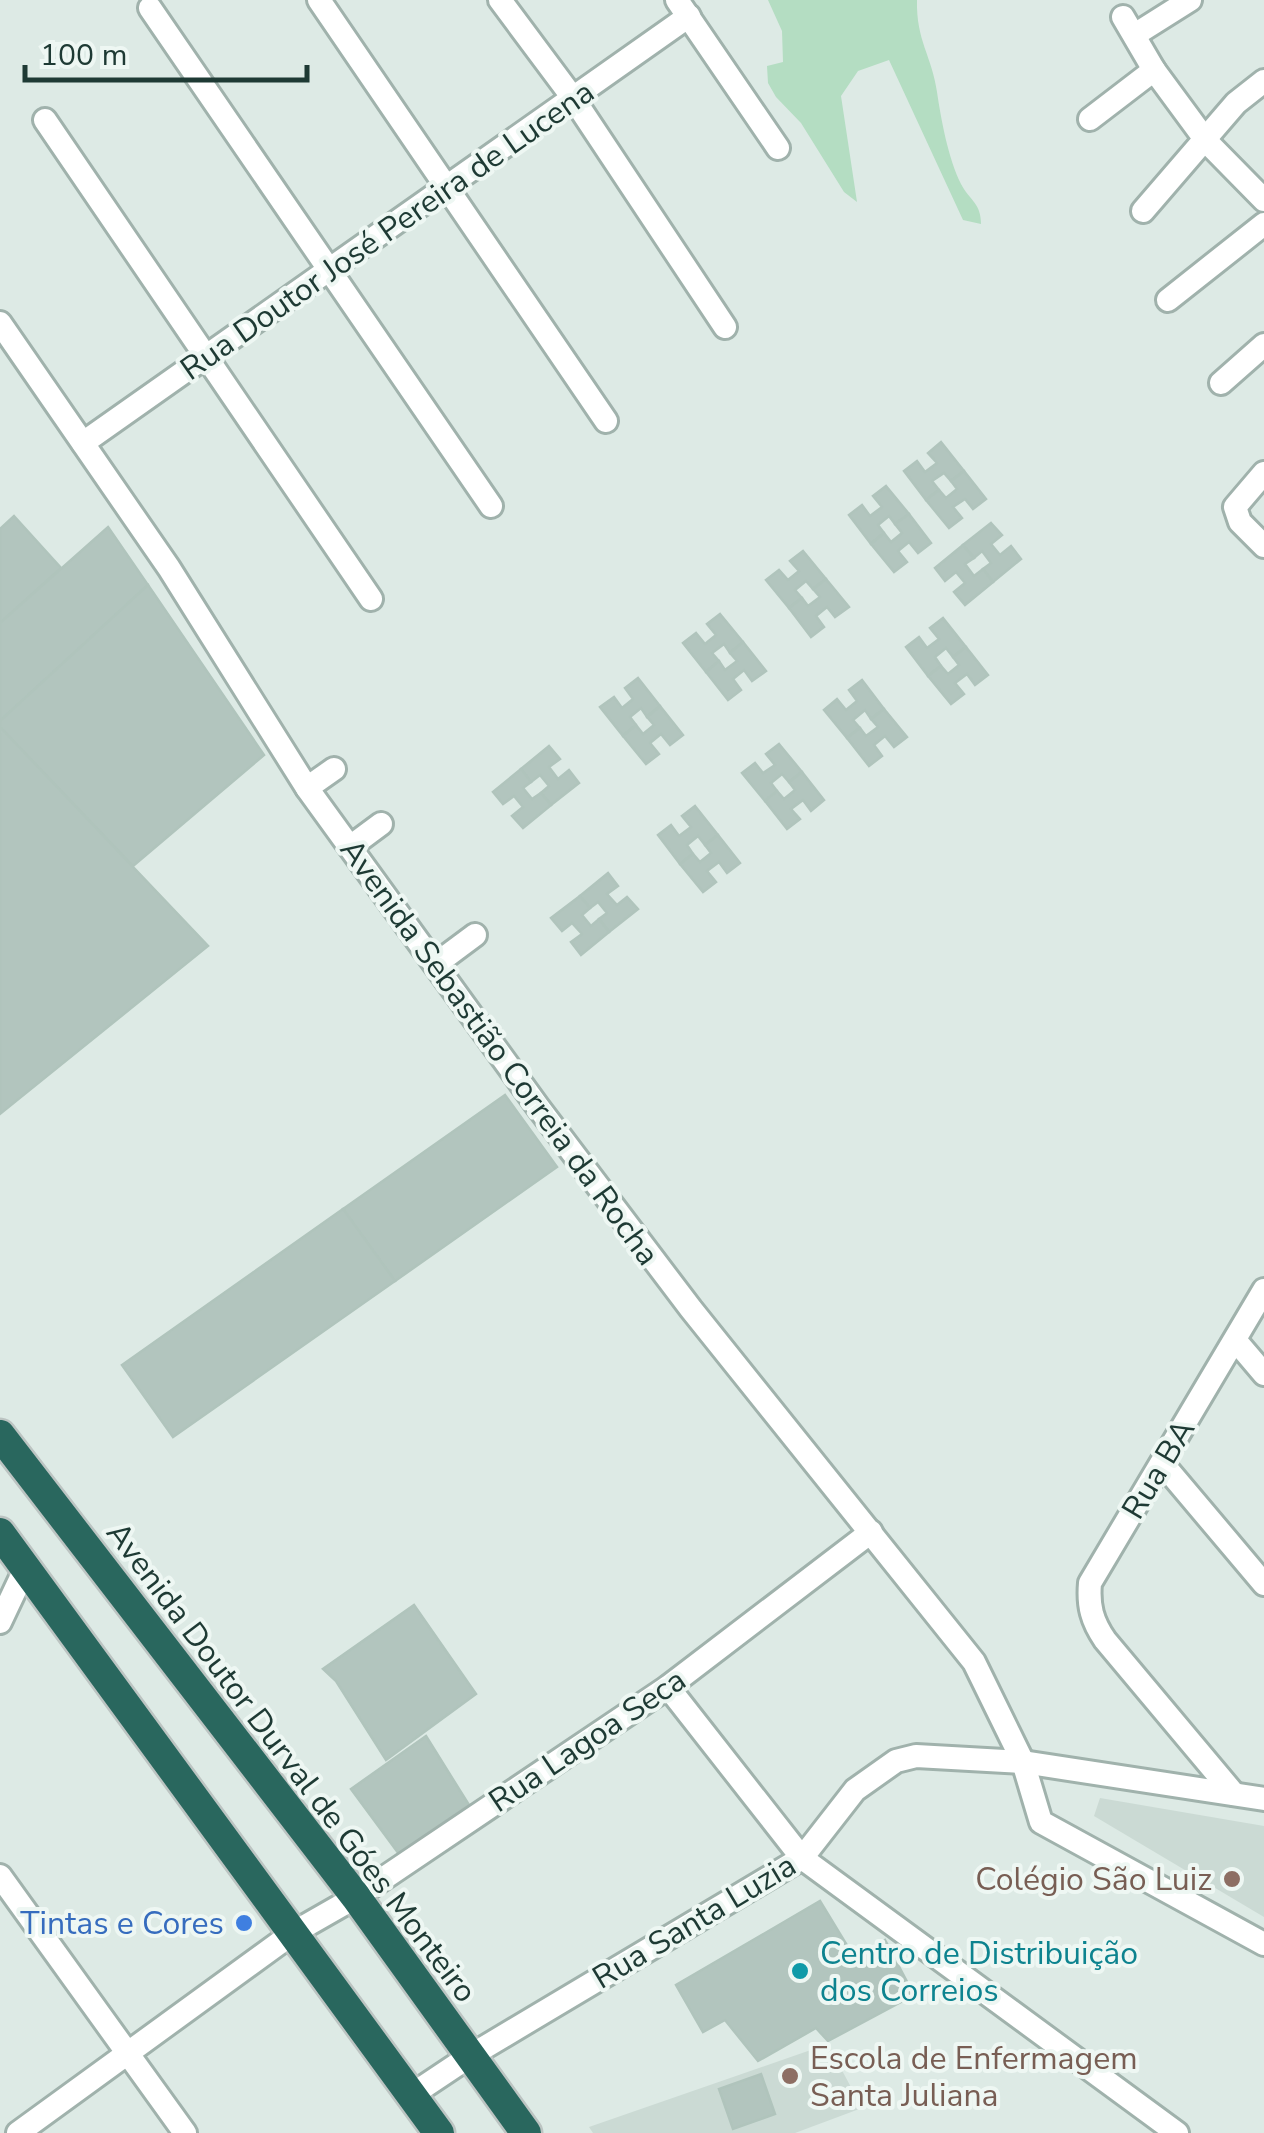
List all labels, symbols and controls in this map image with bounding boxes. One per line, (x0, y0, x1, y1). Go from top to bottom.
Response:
scale bar (25, 20, 308, 82)
text: 100 m (40, 35, 127, 76)
street label: Rua Doutor José Pereira de Lucena (172, 71, 603, 390)
street label: Avenida Sebastião Correia da Rocha (330, 830, 669, 1274)
street label: Rua BA (1112, 1411, 1205, 1527)
street label: Avenida Doutor Durval de Góes Monteiro (96, 1513, 487, 2011)
street label: Rua Lagoa Seca (480, 1659, 694, 1822)
street label: Rua Santa Luzia (585, 1844, 804, 1999)
place label: Colégio São Luiz (975, 1858, 1212, 1901)
marker: Colégio São Luiz (1221, 1868, 1243, 1890)
place label: Tintas e Cores (20, 1902, 224, 1945)
marker: Tintas e Cores (233, 1912, 255, 1934)
place label: Centro de Distribuição dos Correios (820, 1932, 1138, 2012)
marker: Centro de Distribuição dos Correios (789, 1960, 811, 1982)
place label: Escola de Enfermagem Santa Juliana (810, 2037, 1138, 2117)
marker: Escola de Enfermagem Santa Juliana (779, 2065, 801, 2087)

